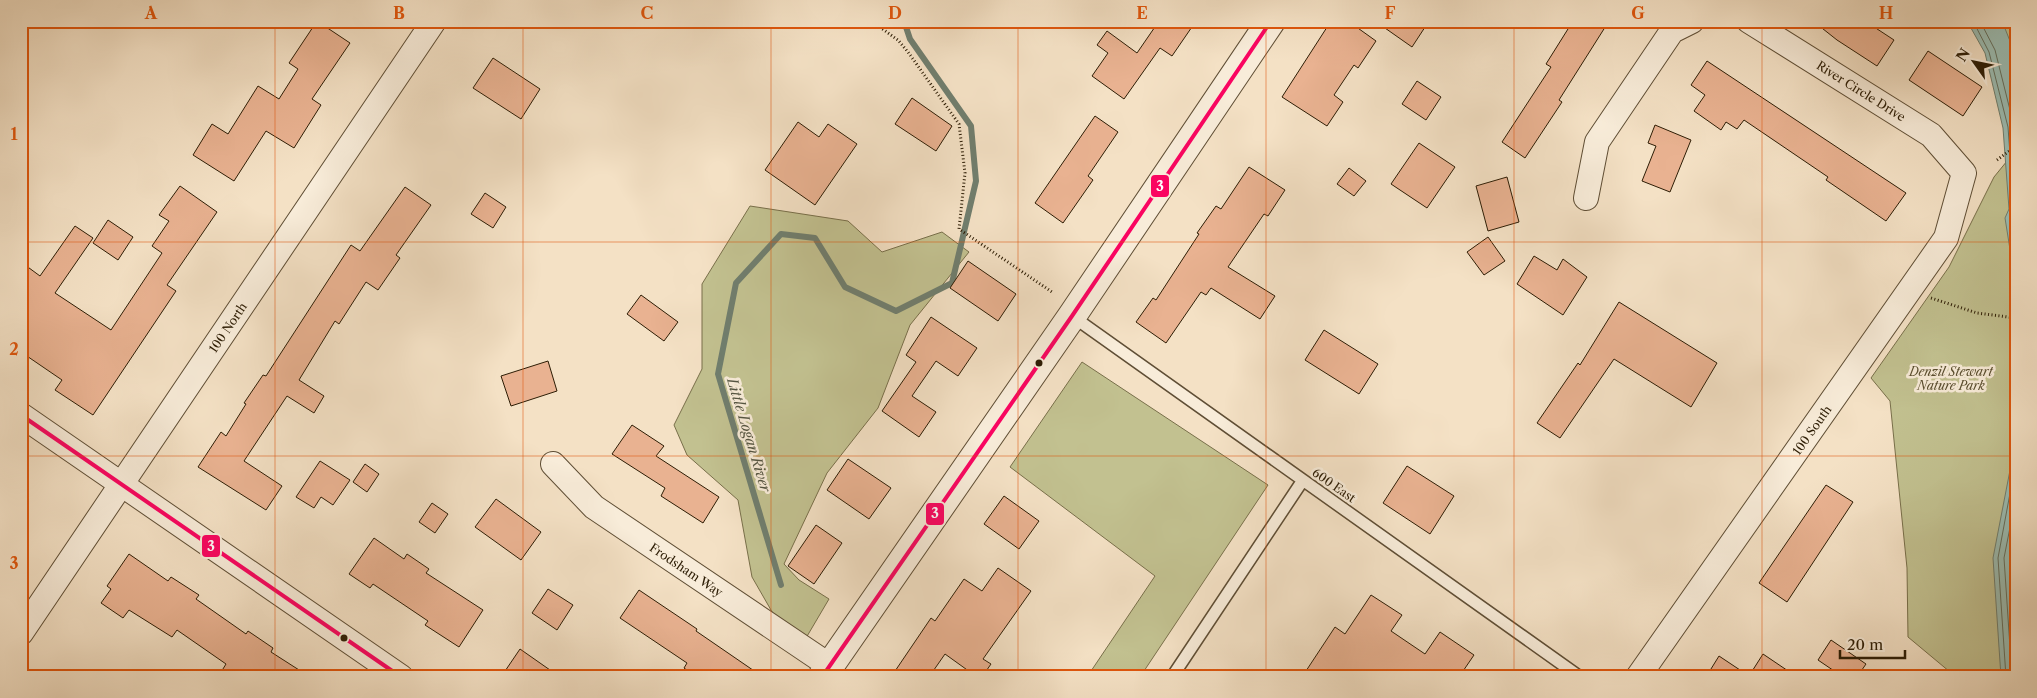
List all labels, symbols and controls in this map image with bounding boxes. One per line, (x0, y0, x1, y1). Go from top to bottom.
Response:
text: A (144, 3, 158, 23)
text: B (393, 3, 405, 23)
text: C (641, 3, 653, 23)
text: D (888, 3, 902, 23)
text: E (1136, 3, 1148, 23)
text: F (1385, 3, 1396, 23)
text: G (1631, 3, 1645, 23)
text: H (1879, 3, 1893, 23)
north arrow (1950, 38, 2000, 88)
text: N (1952, 45, 1974, 65)
street label: River Circle Drive (1814, 58, 1908, 125)
text: 1 (10, 124, 18, 144)
line badge: 3 (1150, 174, 1170, 198)
text: 3 (1156, 177, 1164, 195)
street label: 100 North (205, 299, 250, 355)
text: 2 (9, 339, 19, 359)
unlabelled marker (1034, 358, 1044, 368)
park label: Denzil Stewart Nature Park (1908, 364, 1994, 393)
water label: Little Logan River (723, 375, 775, 496)
street label: 100 South (1789, 402, 1834, 457)
street label: 600 East (1309, 465, 1359, 506)
line badge: 3 (925, 502, 945, 526)
text: 3 (931, 504, 939, 522)
line badge: 3 (201, 534, 221, 558)
text: 3 (207, 537, 215, 555)
street label: Frodsham Way (647, 539, 726, 600)
text: 3 (9, 553, 19, 573)
scale bar (1840, 628, 1904, 660)
unlabelled marker (339, 633, 349, 643)
text: 20 m (1847, 635, 1883, 654)

